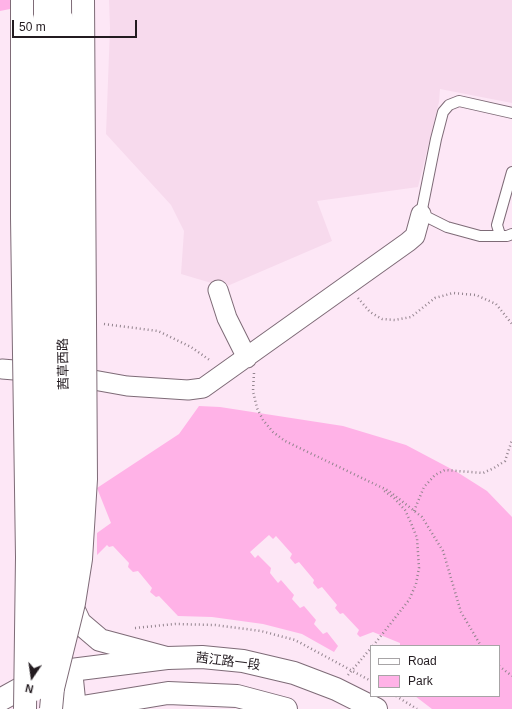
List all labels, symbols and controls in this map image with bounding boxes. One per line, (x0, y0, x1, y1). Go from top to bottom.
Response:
scale bar (14, 12, 139, 38)
text: 50 m (19, 20, 46, 34)
street label: 茜草西路 (56, 338, 72, 390)
legend (370, 645, 500, 697)
street label: 茜江路一段 (195, 650, 261, 674)
text: Road (408, 654, 437, 668)
north arrow (12, 657, 52, 697)
text: Park (408, 674, 433, 688)
text: N (24, 682, 35, 695)

